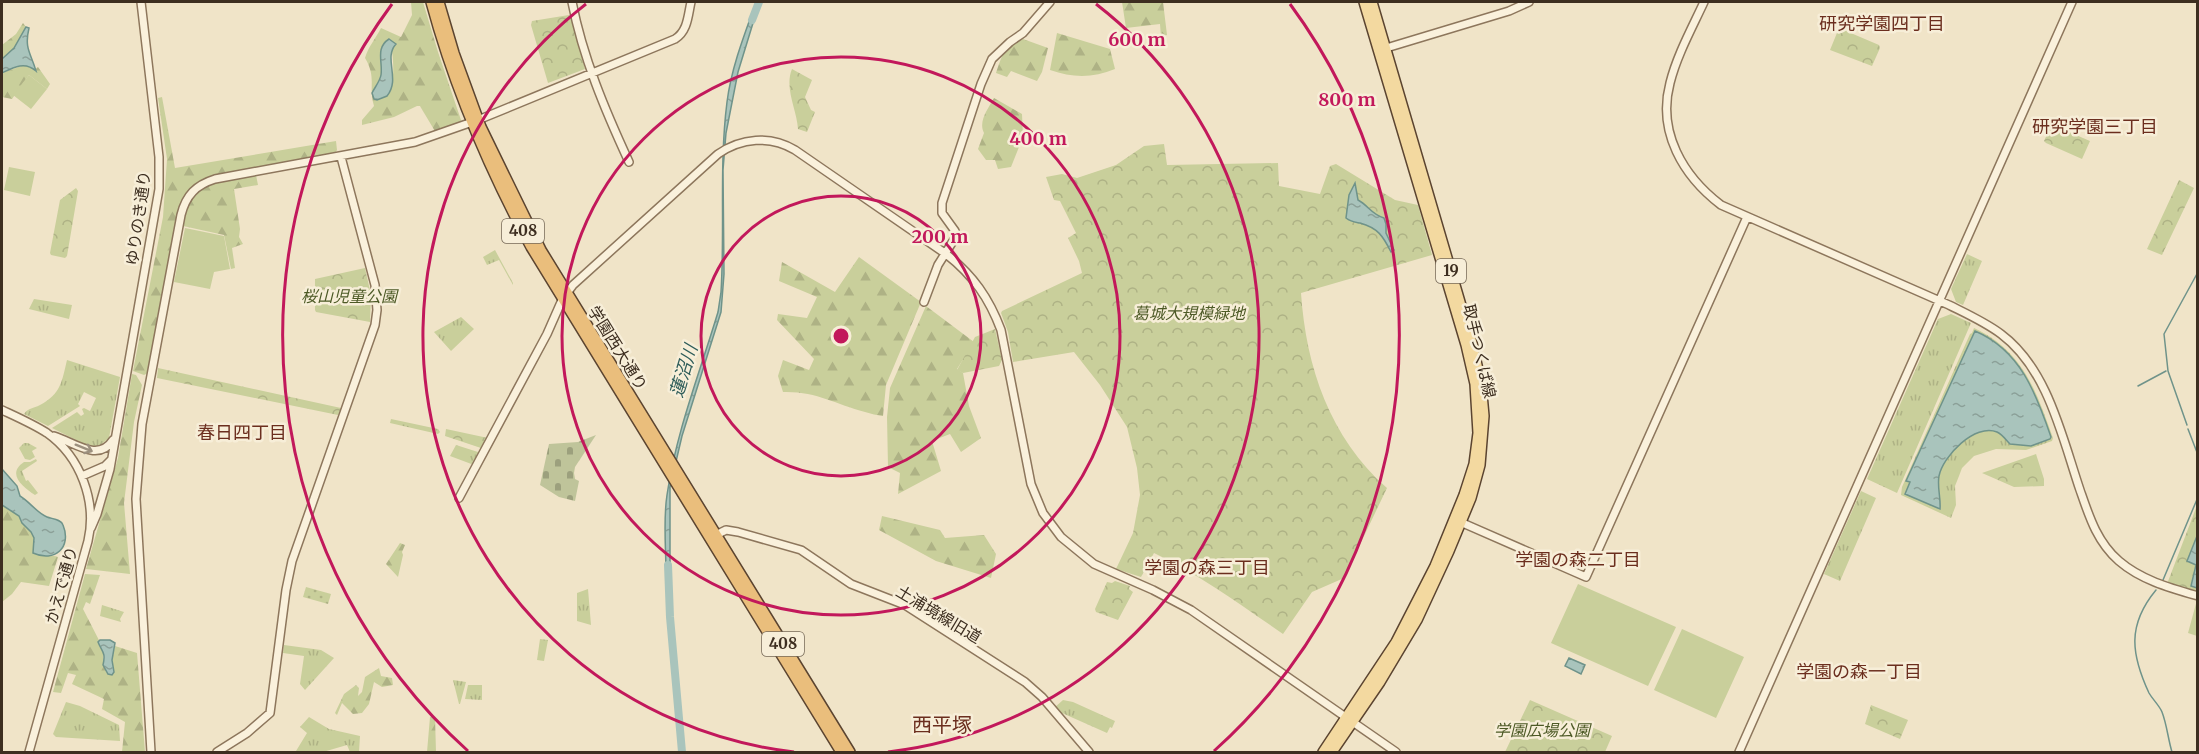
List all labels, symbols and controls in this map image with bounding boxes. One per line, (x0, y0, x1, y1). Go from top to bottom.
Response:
district label: 研究学園四丁目 (1819, 12, 1945, 35)
text: 600 m (1108, 28, 1166, 51)
text: 800 m (1318, 88, 1376, 111)
district label: 研究学園三丁目 (2032, 115, 2158, 138)
text: 400 m (1009, 127, 1067, 150)
street label: ゆりのき通り (121, 169, 155, 267)
road number: 408 (502, 219, 544, 243)
text: 200 m (912, 225, 968, 248)
road number: 19 (1436, 259, 1466, 283)
park label: 桜山児童公園 (301, 286, 399, 306)
street label: 学園西大通り (584, 302, 652, 394)
street label: 取手つくば線 (1459, 302, 1501, 400)
park label: 葛城大規模緑地 (1133, 303, 1247, 323)
centre of rings (831, 326, 851, 346)
water label: 蓮沼川 (665, 340, 703, 400)
district label: 春日四丁目 (197, 421, 287, 444)
one-way arrow (74, 443, 92, 454)
street label: かえで通り (40, 544, 82, 626)
district label: 学園の森二丁目 (1515, 548, 1641, 571)
district label: 学園の森三丁目 (1144, 556, 1270, 579)
street label: 土浦境線旧道 (893, 581, 985, 647)
road number: 408 (762, 632, 804, 656)
district label: 学園の森一丁目 (1796, 660, 1922, 683)
district label: 西平塚 (912, 712, 972, 737)
park label: 学園広場公園 (1494, 720, 1592, 740)

